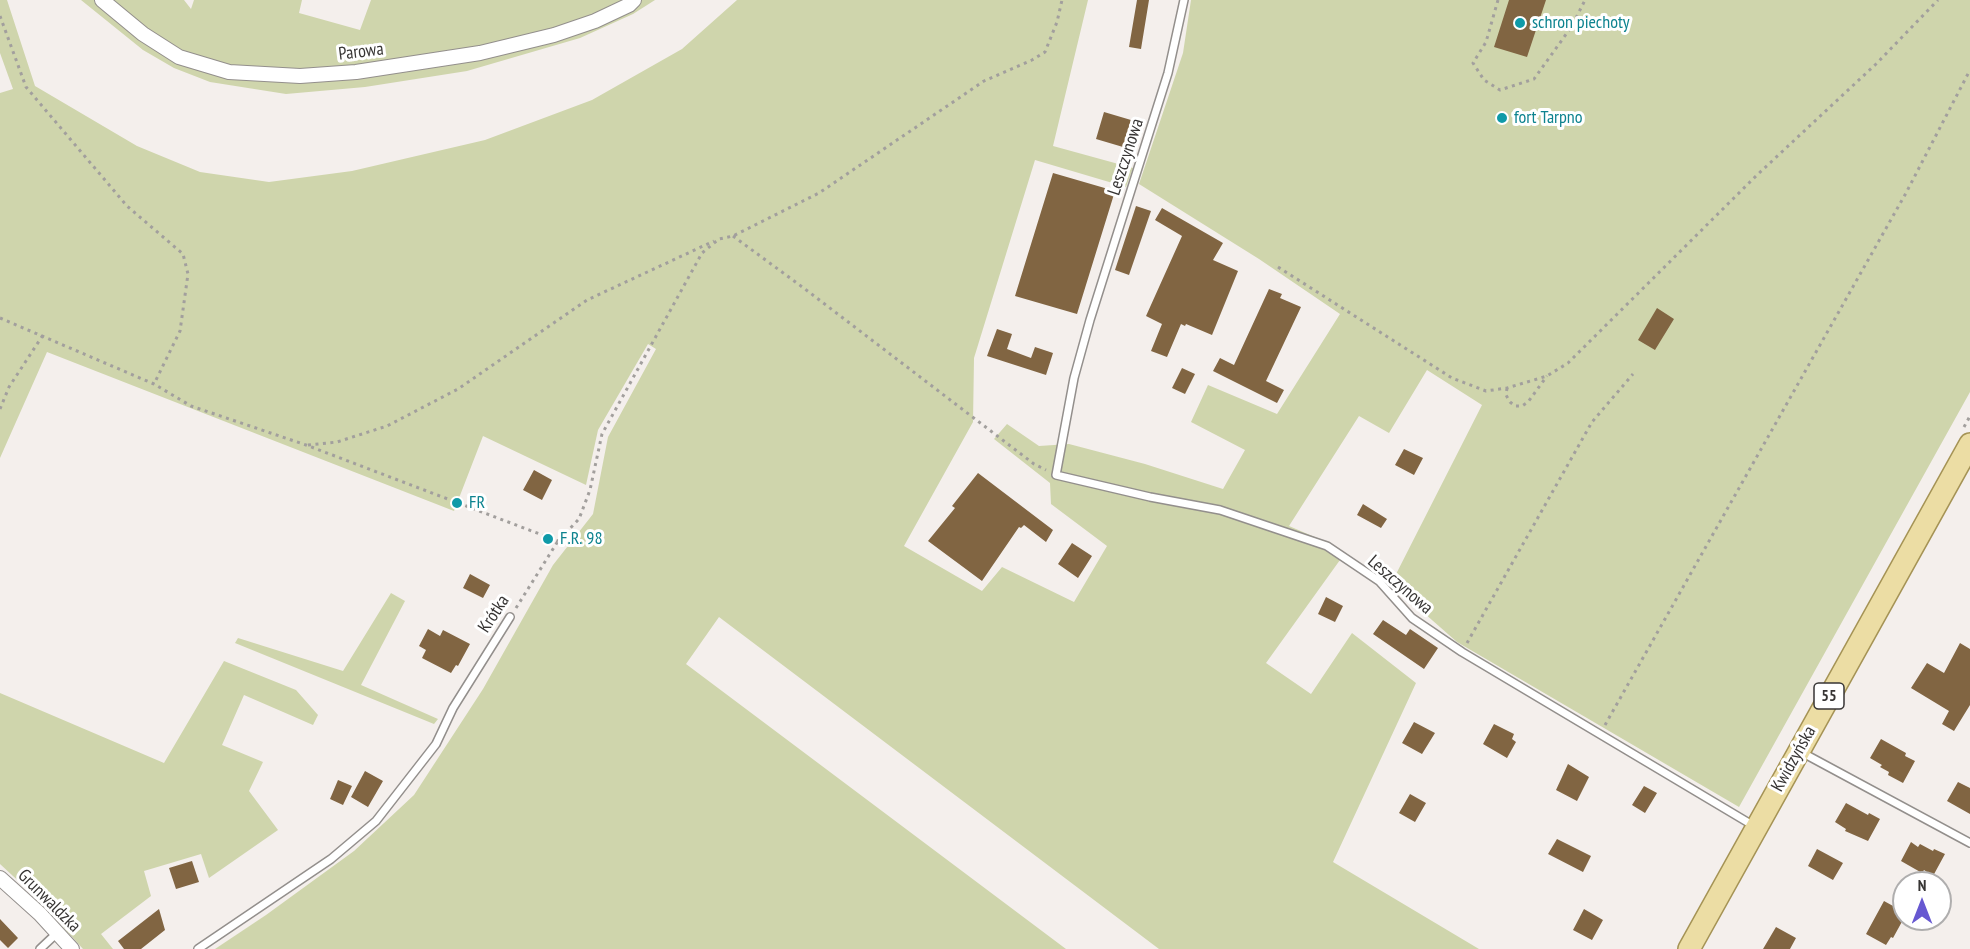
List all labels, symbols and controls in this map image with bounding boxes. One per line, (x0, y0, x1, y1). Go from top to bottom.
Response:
place label: schron piechoty (1532, 12, 1630, 34)
marker: schron piechoty (1513, 16, 1527, 30)
street label: Parowa (337, 39, 385, 65)
place label: fort Tarpno (1514, 107, 1583, 129)
marker: fort Tarpno (1495, 111, 1509, 125)
street label: Leszczynowa (1104, 116, 1148, 198)
place label: FR (469, 492, 485, 514)
marker: FR (450, 496, 464, 510)
place label: F.R. 98 (560, 528, 602, 550)
marker: F.R. 98 (541, 532, 555, 546)
street label: Leszczynowa (1363, 551, 1437, 619)
street label: Krótka (474, 591, 514, 637)
road number: 55 (1814, 683, 1844, 709)
street label: Kwidzyńska (1767, 722, 1821, 796)
street label: Grunwaldzka (13, 865, 85, 937)
north arrow (1892, 871, 1952, 931)
text: N (1918, 875, 1926, 895)

